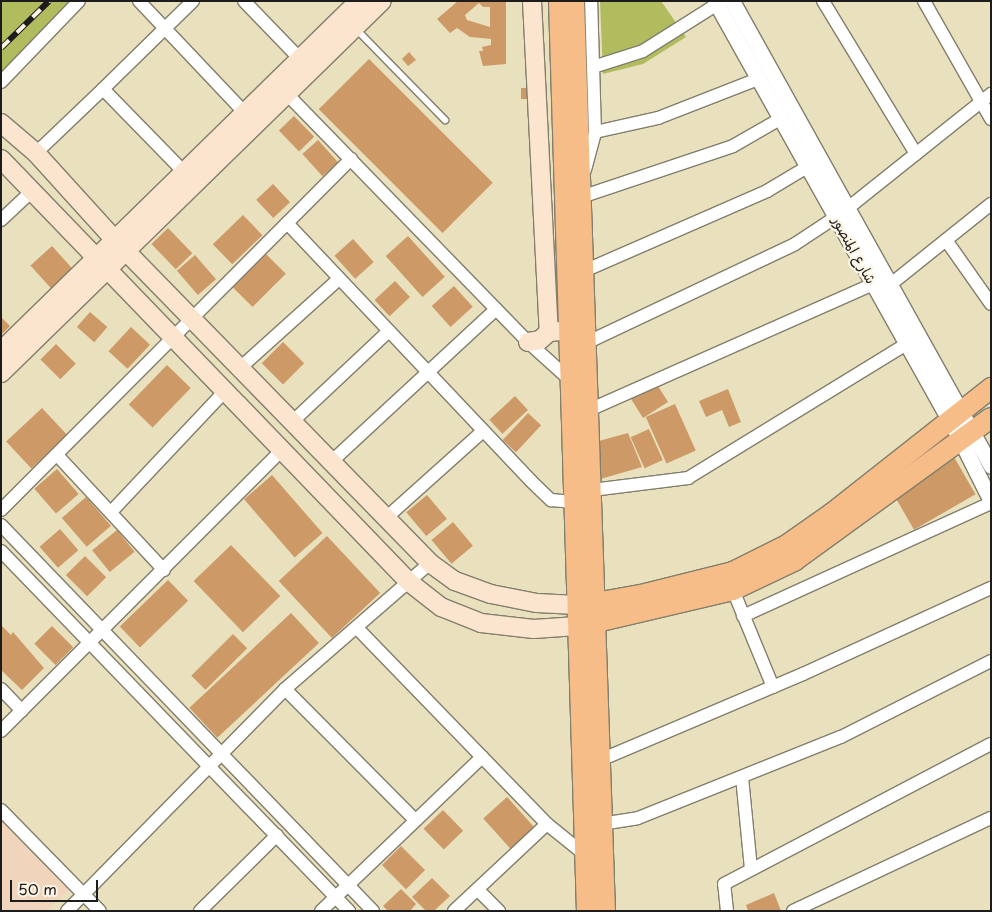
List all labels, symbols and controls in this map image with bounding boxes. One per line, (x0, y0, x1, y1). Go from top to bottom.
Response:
street label: شارع المنصور (829, 213, 879, 287)
scale bar (12, 870, 100, 902)
text: 50 m (18, 877, 57, 900)

